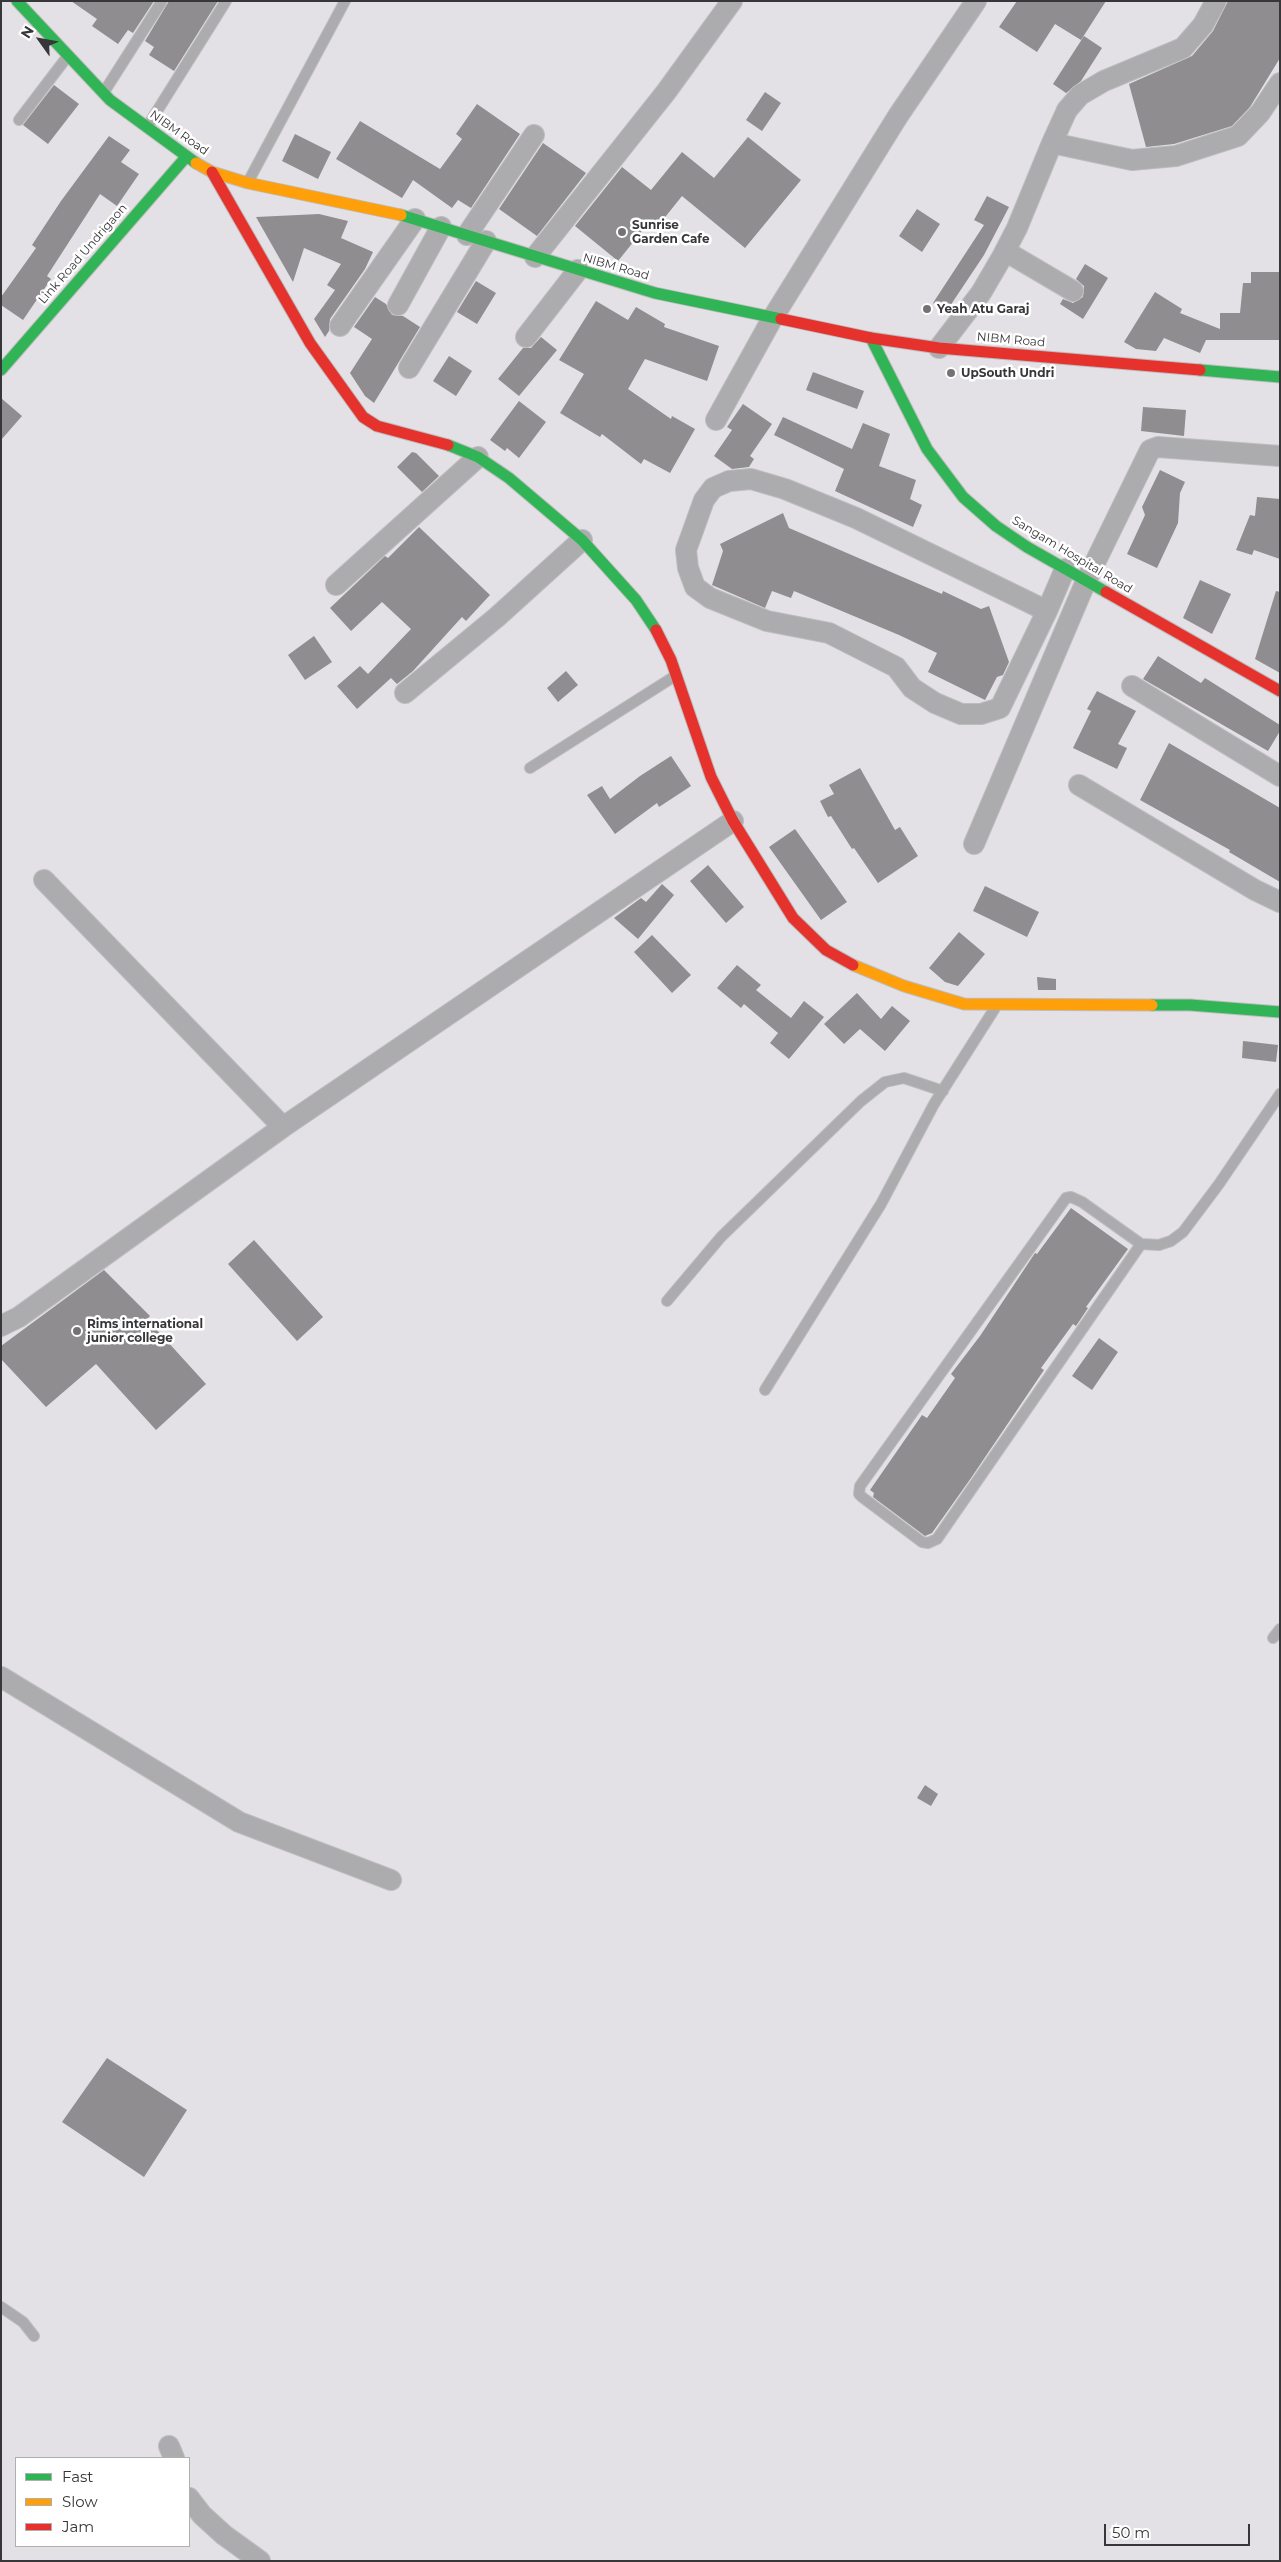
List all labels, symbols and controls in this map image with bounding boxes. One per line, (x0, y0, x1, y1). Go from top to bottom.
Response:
north arrow (15, 15, 65, 65)
text: N (17, 22, 38, 42)
street label: NIBM Road (147, 107, 211, 159)
street label: Link Road Undrigaon (36, 201, 130, 307)
place label: Sunrise Garden Cafe (632, 218, 709, 246)
marker: Sunrise Garden Cafe (616, 226, 628, 238)
street label: NIBM Road (581, 251, 651, 283)
place label: Yeah Atu Garaj (937, 302, 1029, 316)
marker: Yeah Atu Garaj (921, 303, 933, 315)
street label: NIBM Road (976, 330, 1046, 350)
place label: UpSouth Undri (961, 366, 1054, 380)
marker: UpSouth Undri (945, 367, 957, 379)
street label: Sangam Hospital Road (1009, 513, 1135, 597)
place label: Rims international junior college (87, 1317, 203, 1345)
marker: Rims international junior college (71, 1325, 83, 1337)
legend (15, 2457, 190, 2547)
text: Fast (62, 2467, 93, 2486)
text: Slow (62, 2492, 98, 2511)
scale bar (1106, 2514, 1252, 2546)
text: Jam (62, 2517, 94, 2536)
text: 50 m (1112, 2523, 1150, 2542)

